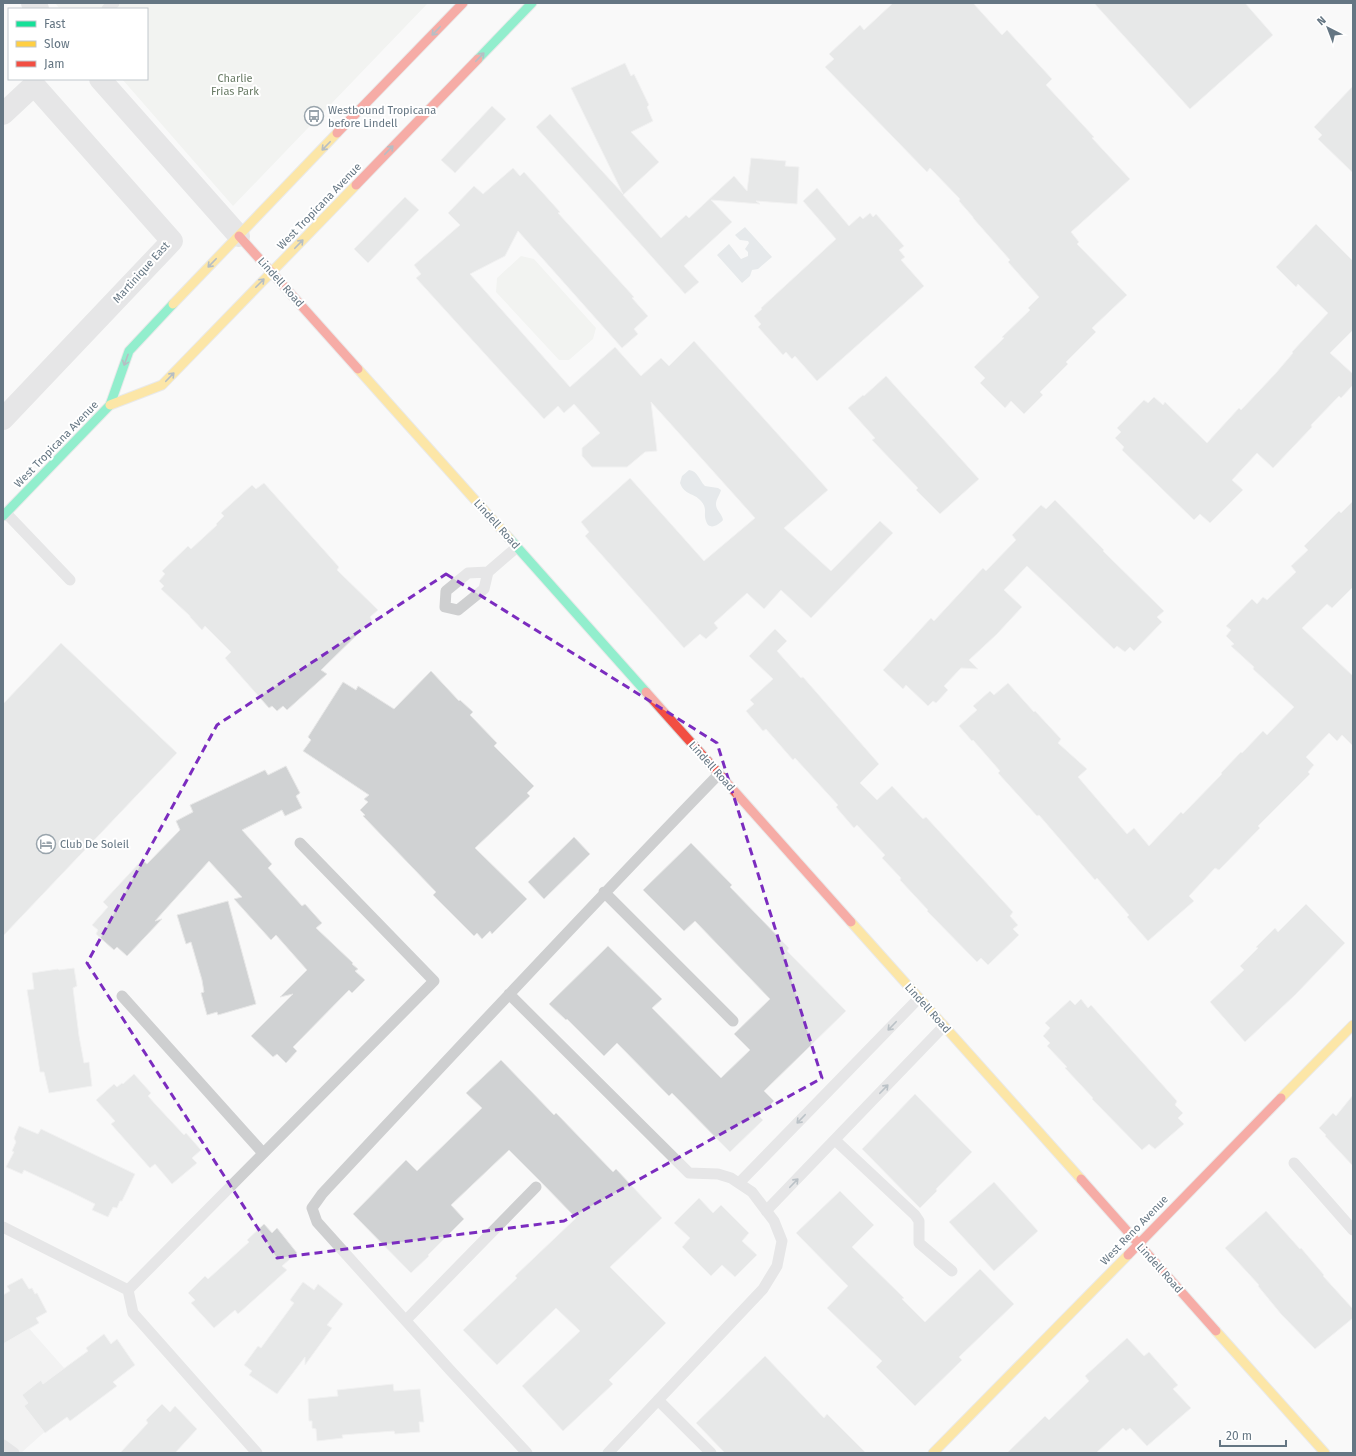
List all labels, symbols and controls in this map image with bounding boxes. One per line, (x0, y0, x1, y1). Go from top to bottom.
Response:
legend (8, 8, 148, 80)
north arrow (1308, 8, 1348, 48)
text: N (1315, 14, 1329, 28)
text: Fast (44, 17, 66, 31)
one-way arrow (431, 26, 441, 36)
text: Slow (44, 37, 70, 51)
one-way arrow (475, 52, 485, 62)
text: Jam (44, 57, 64, 71)
park label: Charlie Frias Park (211, 72, 259, 98)
place label: Westbound Tropicana before Lindell (328, 104, 436, 130)
bus stop icon: Westbound Tropicana before Lindell (303, 105, 325, 127)
one-way arrow (321, 141, 331, 151)
one-way arrow (384, 145, 394, 155)
street label: West Tropicana Avenue (275, 160, 364, 252)
street label: Martinique East (110, 239, 172, 306)
one-way arrow (294, 239, 304, 249)
street label: Lindell Road (255, 255, 306, 310)
one-way arrow (207, 258, 217, 268)
one-way arrow (255, 278, 265, 288)
one-way arrow (122, 353, 129, 366)
one-way arrow (165, 372, 175, 382)
street label: West Tropicana Avenue (12, 398, 101, 490)
street label: Lindell Road (471, 497, 522, 552)
street label: Lindell Road (686, 739, 737, 794)
hotel icon: Club De Soleil (35, 833, 57, 855)
place label: Club De Soleil (60, 838, 129, 851)
street label: Lindell Road (902, 981, 953, 1036)
one-way arrow (887, 1021, 897, 1031)
one-way arrow (879, 1084, 889, 1094)
one-way arrow (796, 1114, 806, 1124)
one-way arrow (789, 1178, 798, 1188)
street label: West Reno Avenue (1098, 1193, 1171, 1268)
street label: Lindell Road (1134, 1241, 1185, 1296)
scale bar (1220, 1422, 1286, 1448)
text: 20 m (1226, 1429, 1252, 1443)

